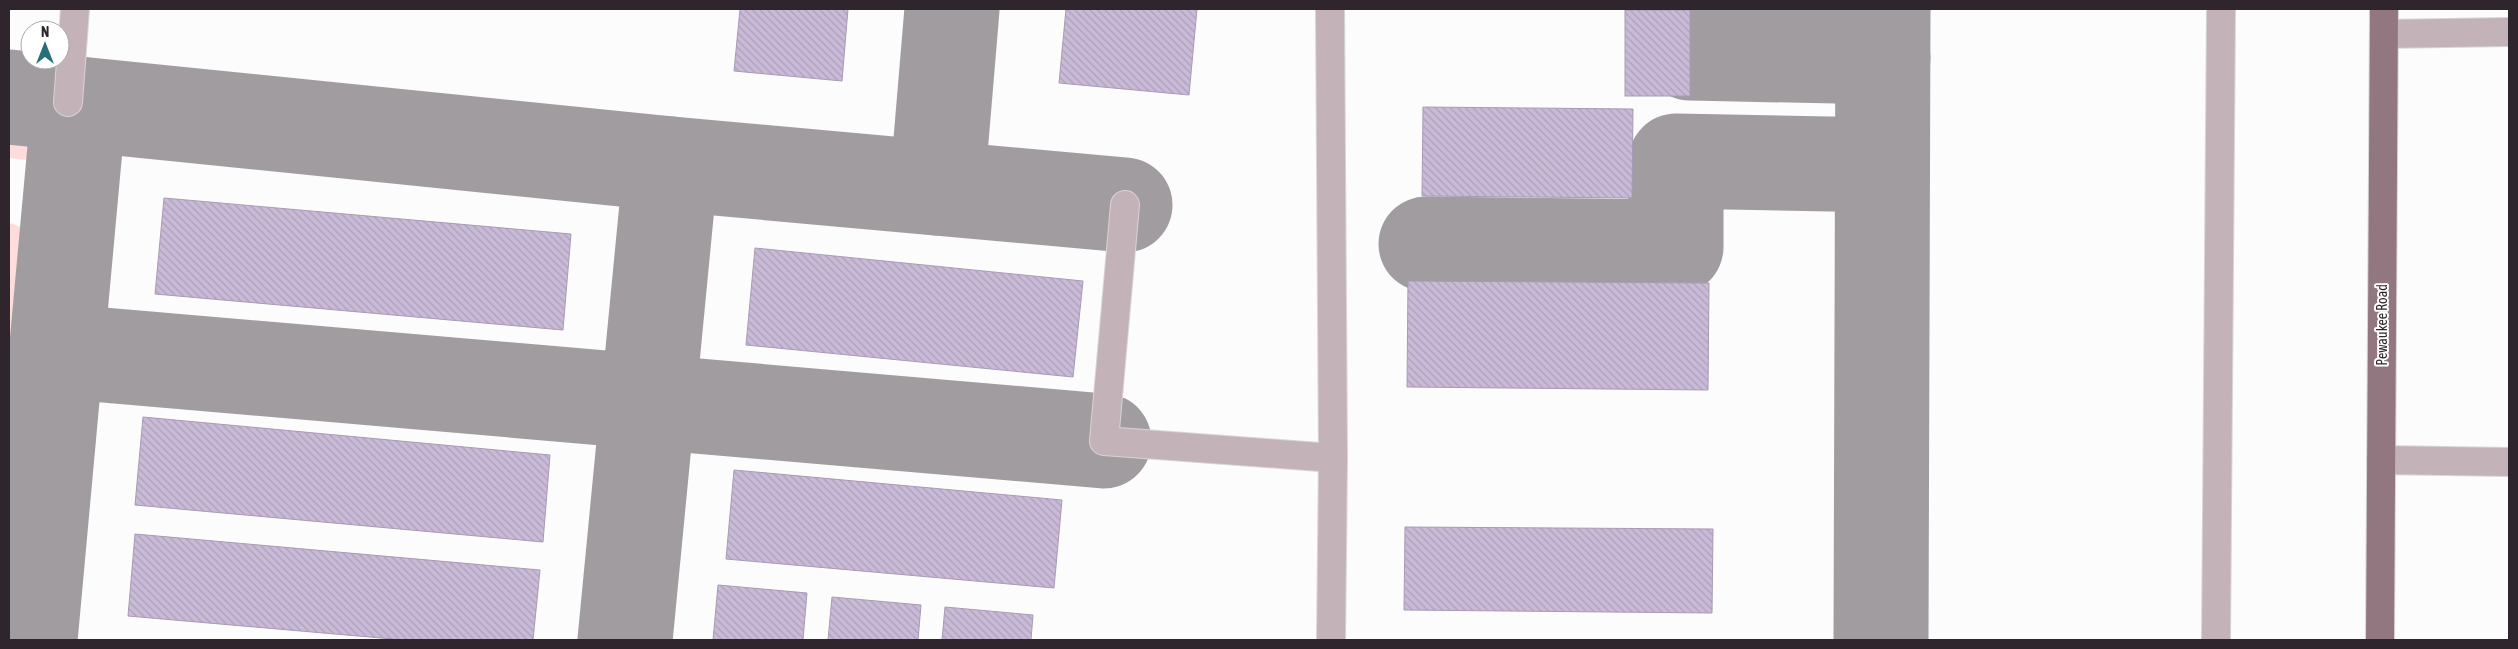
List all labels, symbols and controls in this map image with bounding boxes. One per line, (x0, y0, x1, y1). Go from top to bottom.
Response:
north arrow (20, 20, 70, 70)
text: N (41, 24, 49, 40)
street label: Pewaukee Road (2374, 284, 2390, 366)

